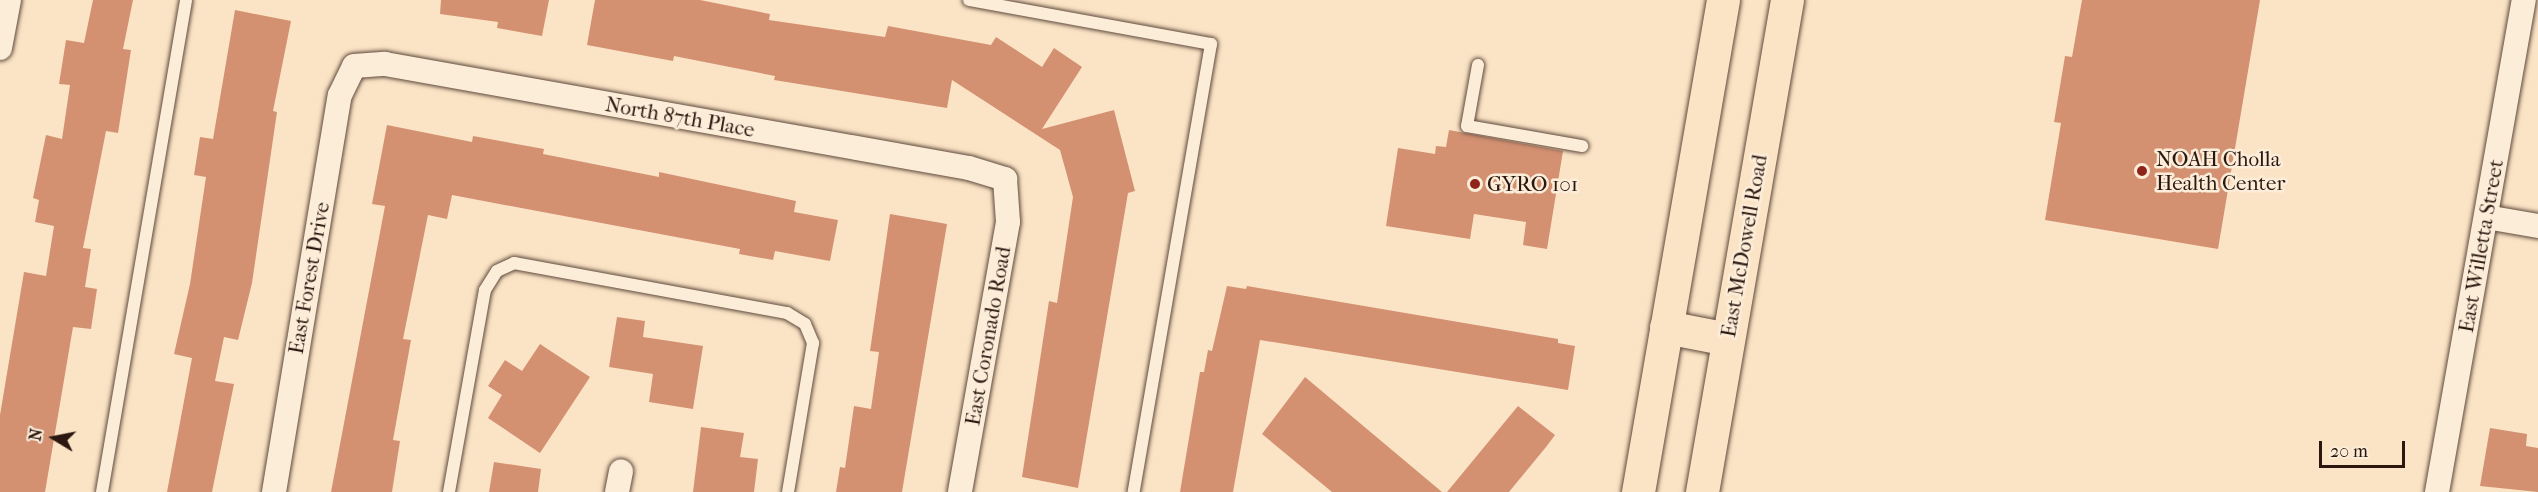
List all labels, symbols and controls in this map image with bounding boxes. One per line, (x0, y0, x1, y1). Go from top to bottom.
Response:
street label: North 87th Place (603, 91, 757, 143)
place label: NOAH Cholla Health Center (2156, 146, 2285, 196)
street label: East McDowell Road (1716, 153, 1772, 339)
street label: East Willetta Street (2453, 157, 2509, 335)
marker: NOAH Cholla Health Center (2133, 162, 2151, 180)
place label: GYRO 101 (1487, 171, 1578, 197)
marker: GYRO 101 (1468, 177, 1482, 191)
street label: East Forest Drive (283, 200, 335, 356)
street label: East Coronado Road (960, 244, 1016, 428)
north arrow (24, 408, 84, 468)
text: N (25, 427, 46, 442)
scale bar (2322, 429, 2408, 467)
text: 20 m (2330, 441, 2368, 462)

